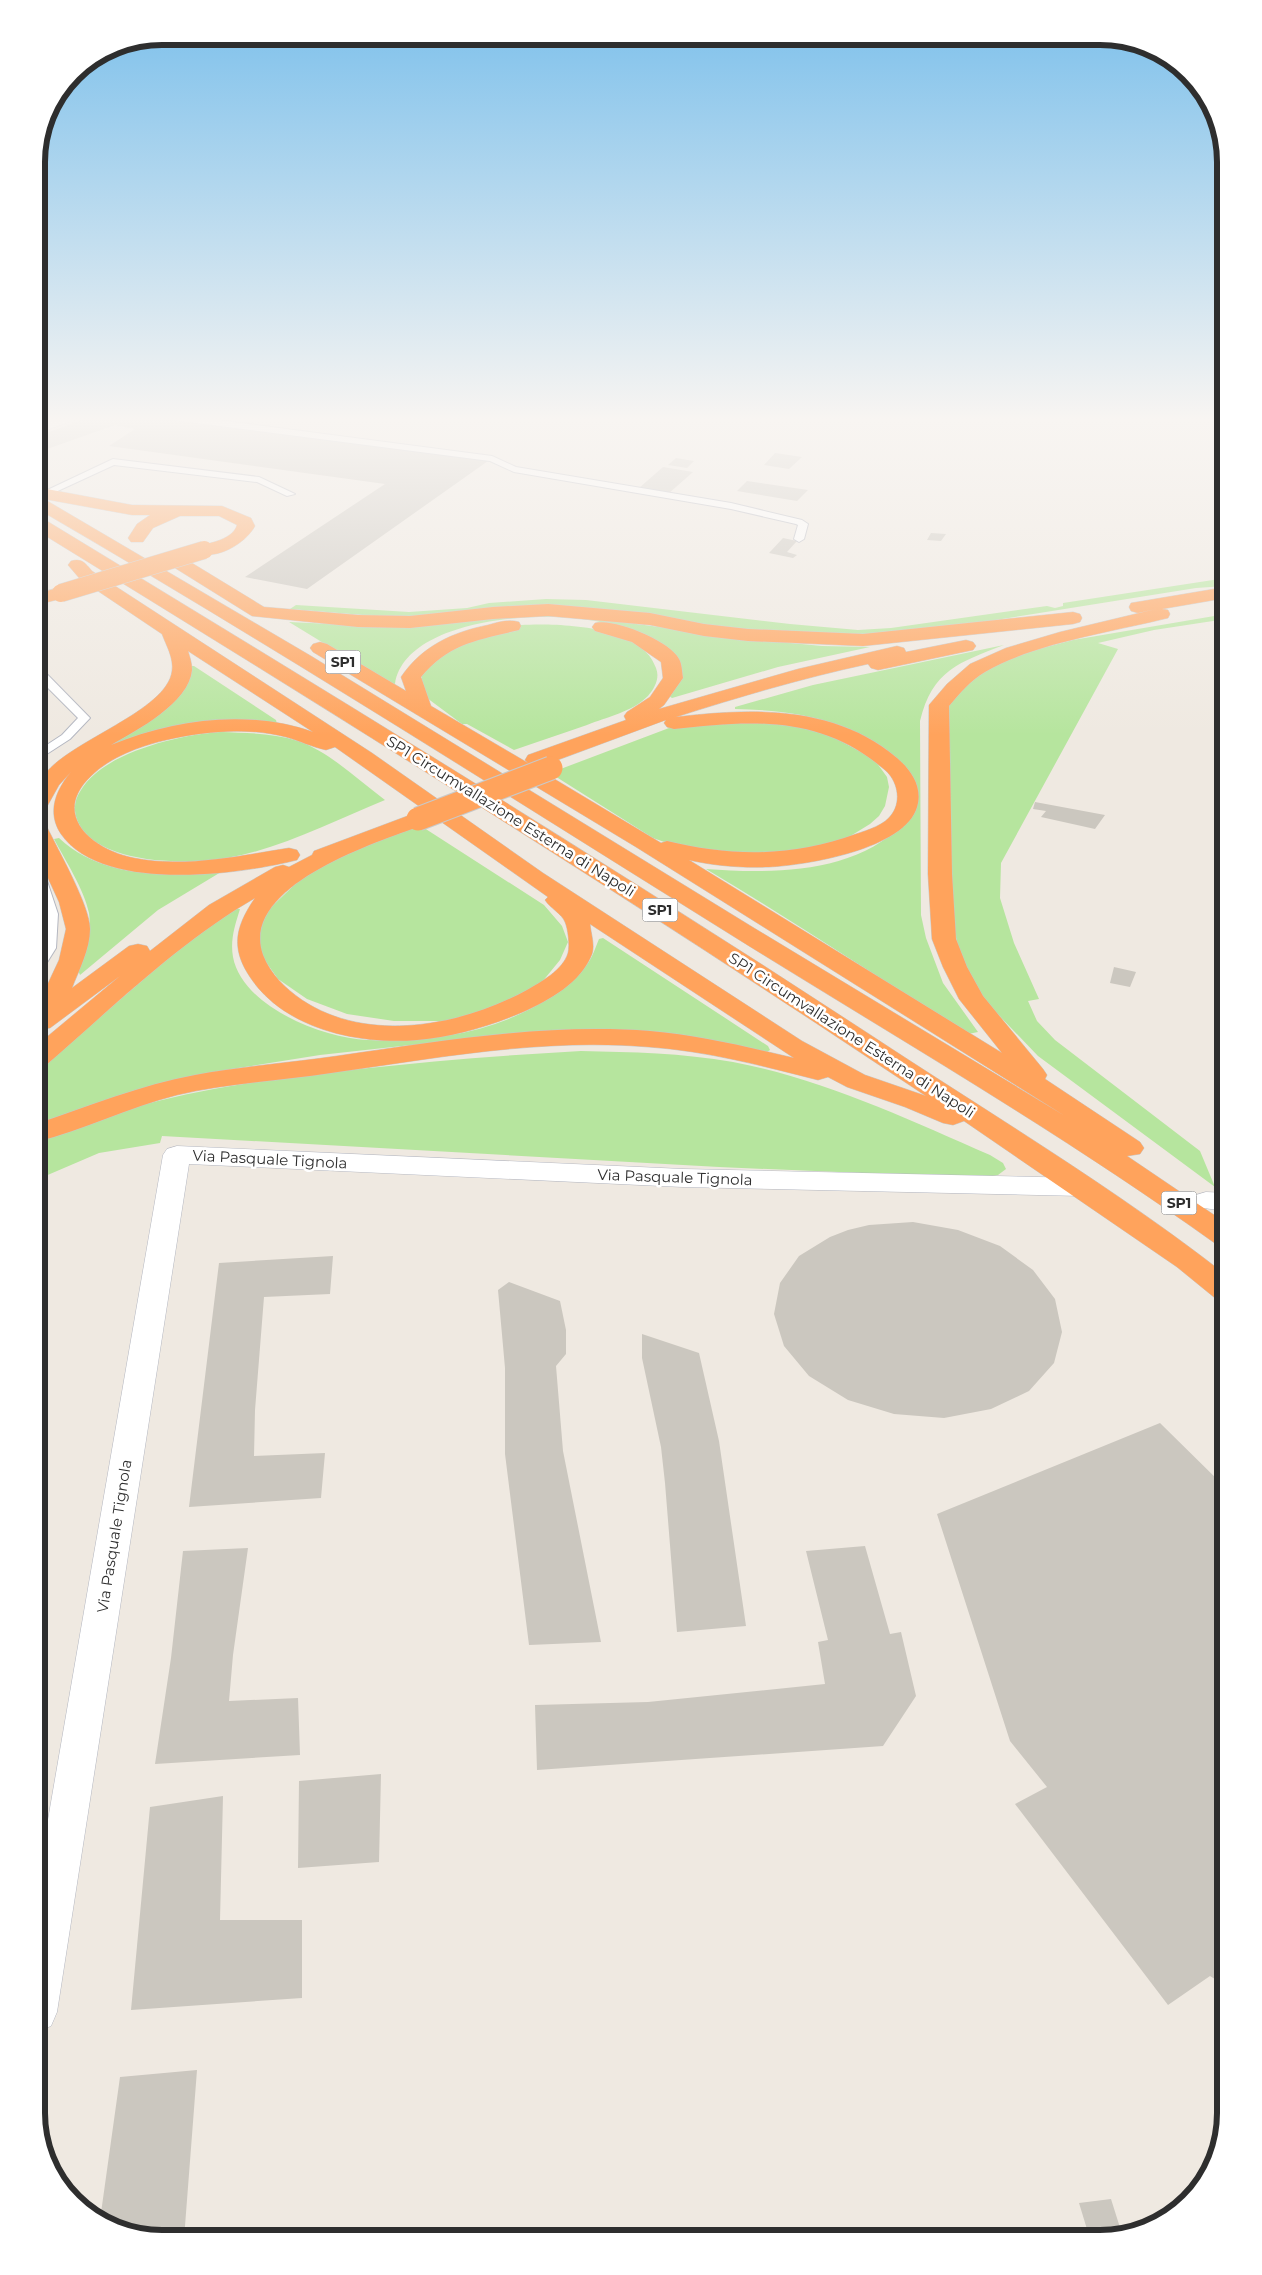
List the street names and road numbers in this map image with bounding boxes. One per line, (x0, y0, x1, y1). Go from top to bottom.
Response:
road number: SP1 (326, 650, 360, 674)
street label: SP1 Circumvallazione Esterna di Napoli (383, 731, 639, 901)
road number: SP1 (642, 898, 678, 922)
street label: SP1 Circumvallazione Esterna di Napoli (725, 948, 979, 1122)
street label: Via Pasquale Tignola (192, 1145, 348, 1173)
street label: Via Pasquale Tignola (597, 1165, 753, 1189)
road number: SP1 (1162, 1192, 1196, 1214)
street label: Via Pasquale Tignola (92, 1458, 136, 1614)

